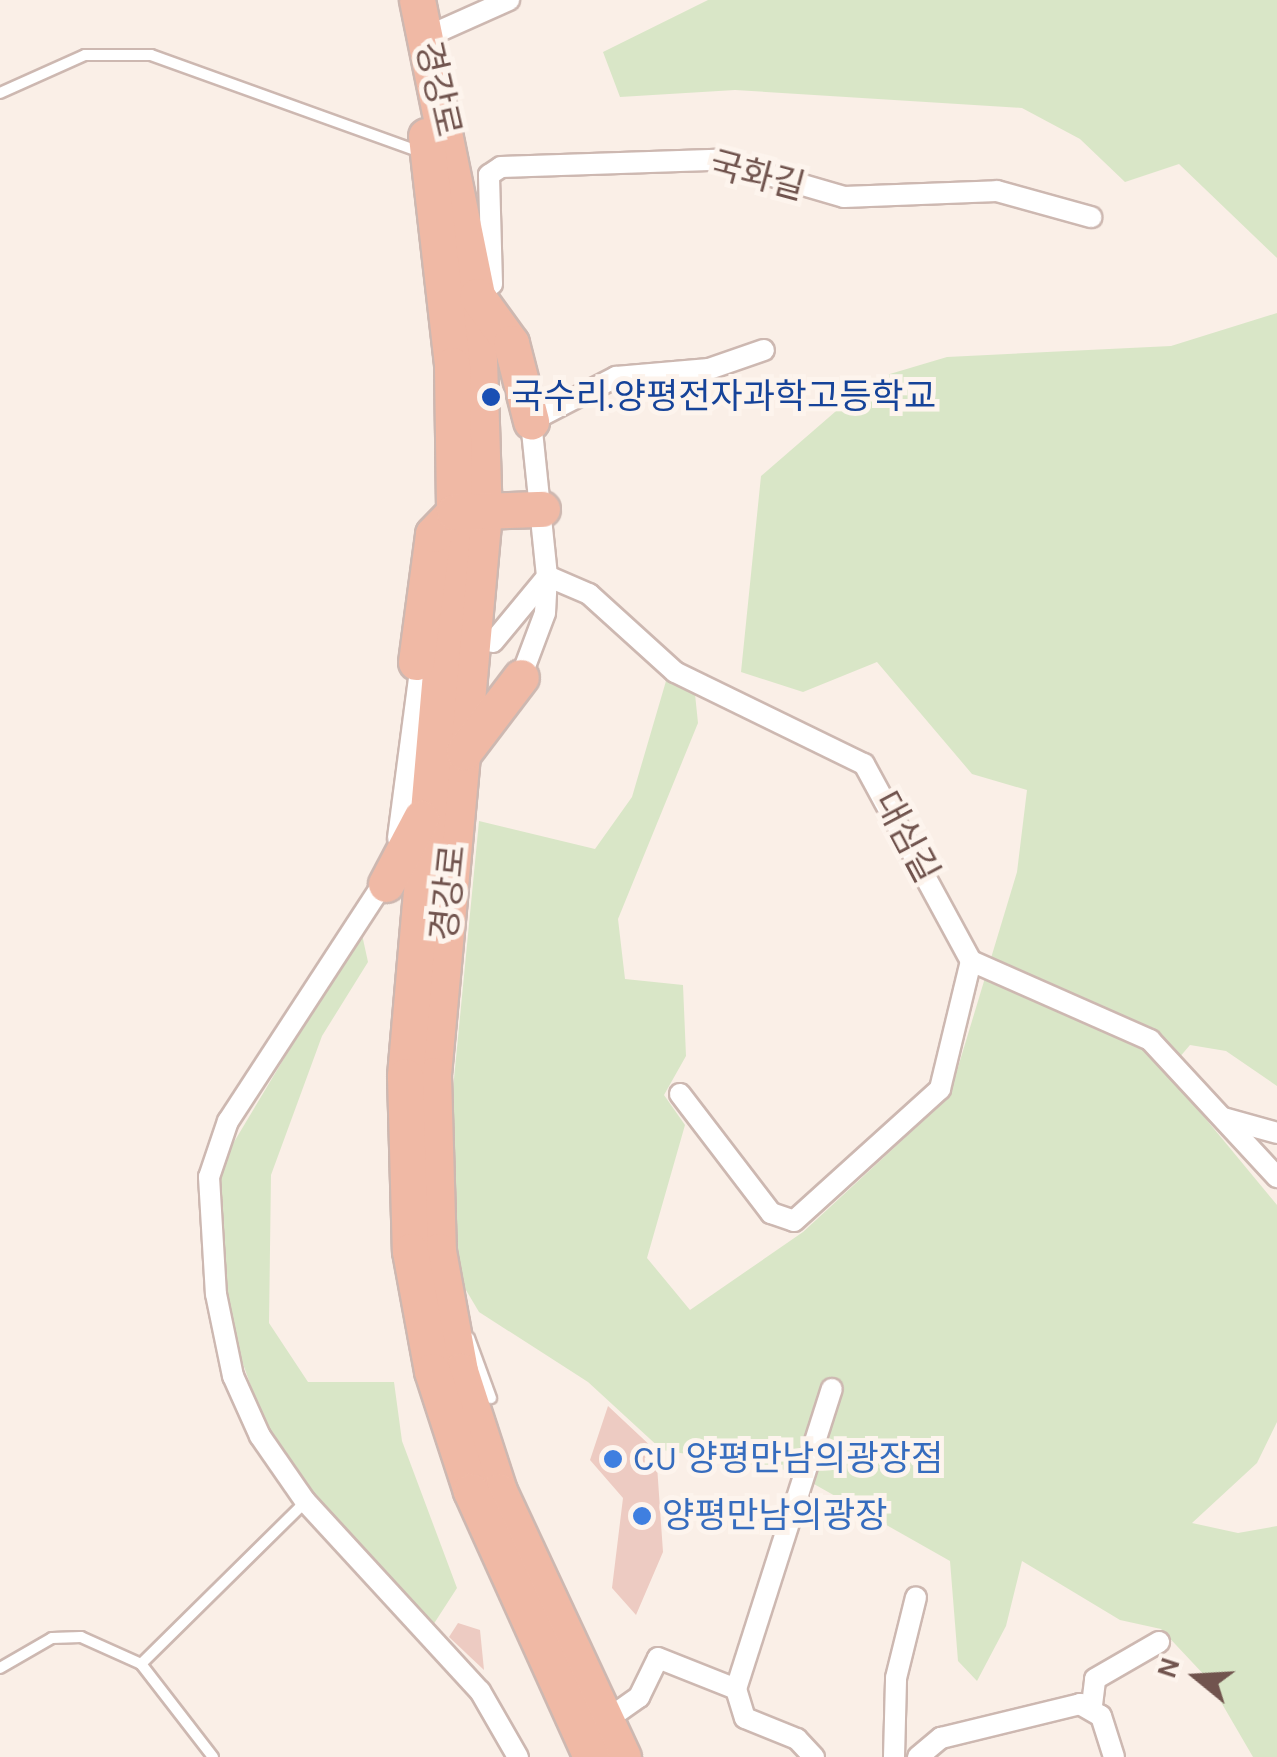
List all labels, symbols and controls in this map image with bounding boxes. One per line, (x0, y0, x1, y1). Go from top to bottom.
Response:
street label: 경강로 (407, 37, 469, 141)
street label: 국화길 (705, 143, 809, 209)
place label: 국수리.양평전자과학고등학교 (511, 376, 936, 418)
marker: 국수리.양평전자과학고등학교 (480, 386, 502, 408)
street label: 대심길 (865, 784, 947, 890)
street label: 경강로 (423, 843, 475, 943)
place label: CU 양평만남의광장점 (633, 1438, 943, 1480)
marker: CU 양평만남의광장점 (602, 1448, 624, 1470)
place label: 양평만남의광장 (662, 1495, 887, 1537)
marker: 양평만남의광장 (631, 1505, 653, 1527)
north arrow (1147, 1627, 1247, 1727)
text: N (1149, 1653, 1187, 1682)

